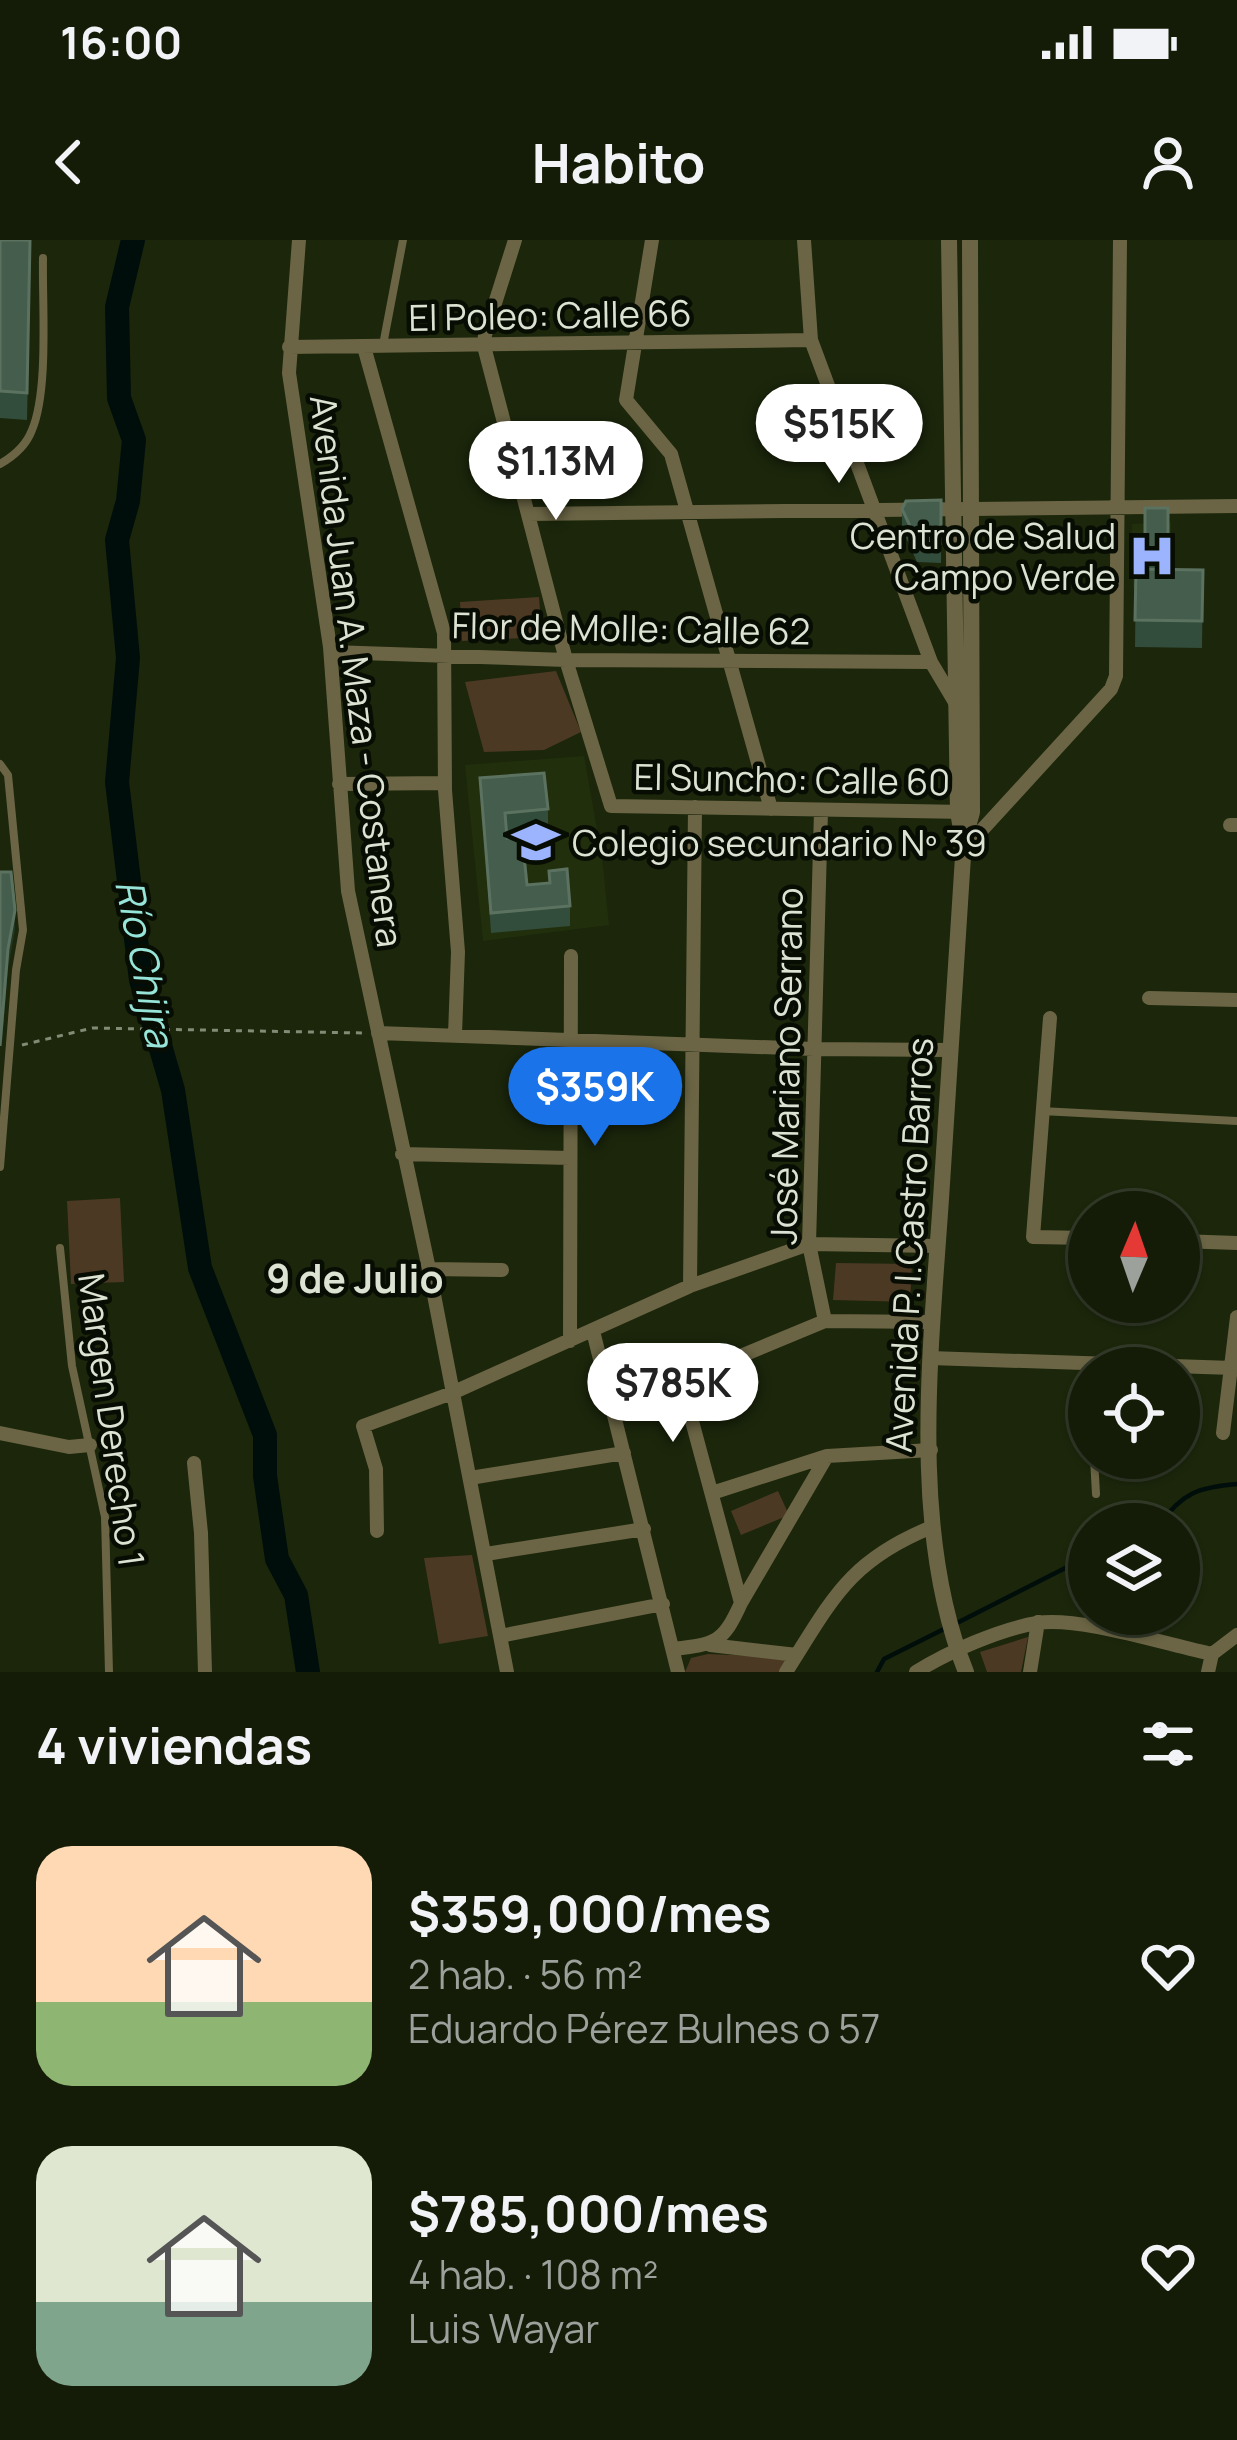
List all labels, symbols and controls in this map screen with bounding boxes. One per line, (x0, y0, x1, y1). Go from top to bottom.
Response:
text: 16:00 (60, 11, 182, 73)
text: Habito (532, 125, 705, 199)
icon: back (36, 129, 102, 195)
icon: person (1135, 129, 1201, 195)
street label: El Poleo: Calle 66 (408, 288, 692, 342)
pin: $515K (755, 384, 923, 486)
street label: Avenida Juan A. Maza - Costanera (299, 392, 415, 950)
text: $515K (783, 396, 895, 450)
pin: $1.13M (458, 421, 654, 523)
text: $1.13M (496, 433, 616, 487)
place label: Centro de Salud Campo Verde (850, 511, 1116, 601)
hospital icon: Centro de Salud Campo Verde (1127, 531, 1177, 581)
street label: Flor de Molle: Calle 62 (451, 600, 811, 656)
street label: El Suncho: Calle 60 (633, 752, 951, 806)
school or university icon: Colegio secundario Nº 39 (511, 817, 561, 867)
place label: Colegio secundario Nº 39 (572, 818, 987, 867)
water label: Río Chijra (103, 875, 189, 1054)
street label: José Mariano Serrano (758, 887, 814, 1245)
street label: Avenida P. I.Castro Barros (874, 1036, 944, 1454)
pin: $359K (511, 1047, 679, 1149)
text: $359K (535, 1059, 655, 1113)
north arrow (1068, 1191, 1200, 1323)
map controls (1068, 1191, 1200, 1635)
district label: 9 de Julio (266, 1251, 444, 1305)
street label: Margen Derecho 1 (67, 1270, 157, 1570)
pin: $785K (589, 1343, 757, 1445)
button: locate (1068, 1347, 1200, 1479)
text: $785K (614, 1355, 732, 1409)
button: layers (1068, 1503, 1200, 1635)
text: 4 viviendas (36, 1710, 312, 1779)
icon: filters (1135, 1711, 1201, 1777)
text: $359,000/mes (408, 1878, 771, 1947)
icon: home (132, 1894, 276, 2038)
icon: heart (1135, 1933, 1201, 1999)
text: 2 hab. · 56 m² (408, 1947, 643, 2001)
text: Eduardo Pérez Bulnes o 57 (408, 2001, 880, 2055)
text: $785,000/mes (408, 2178, 769, 2247)
icon: home (132, 2194, 276, 2338)
icon: heart (1135, 2233, 1201, 2299)
text: 4 hab. · 108 m² (408, 2247, 658, 2301)
text: Luis Wayar (408, 2301, 599, 2355)

